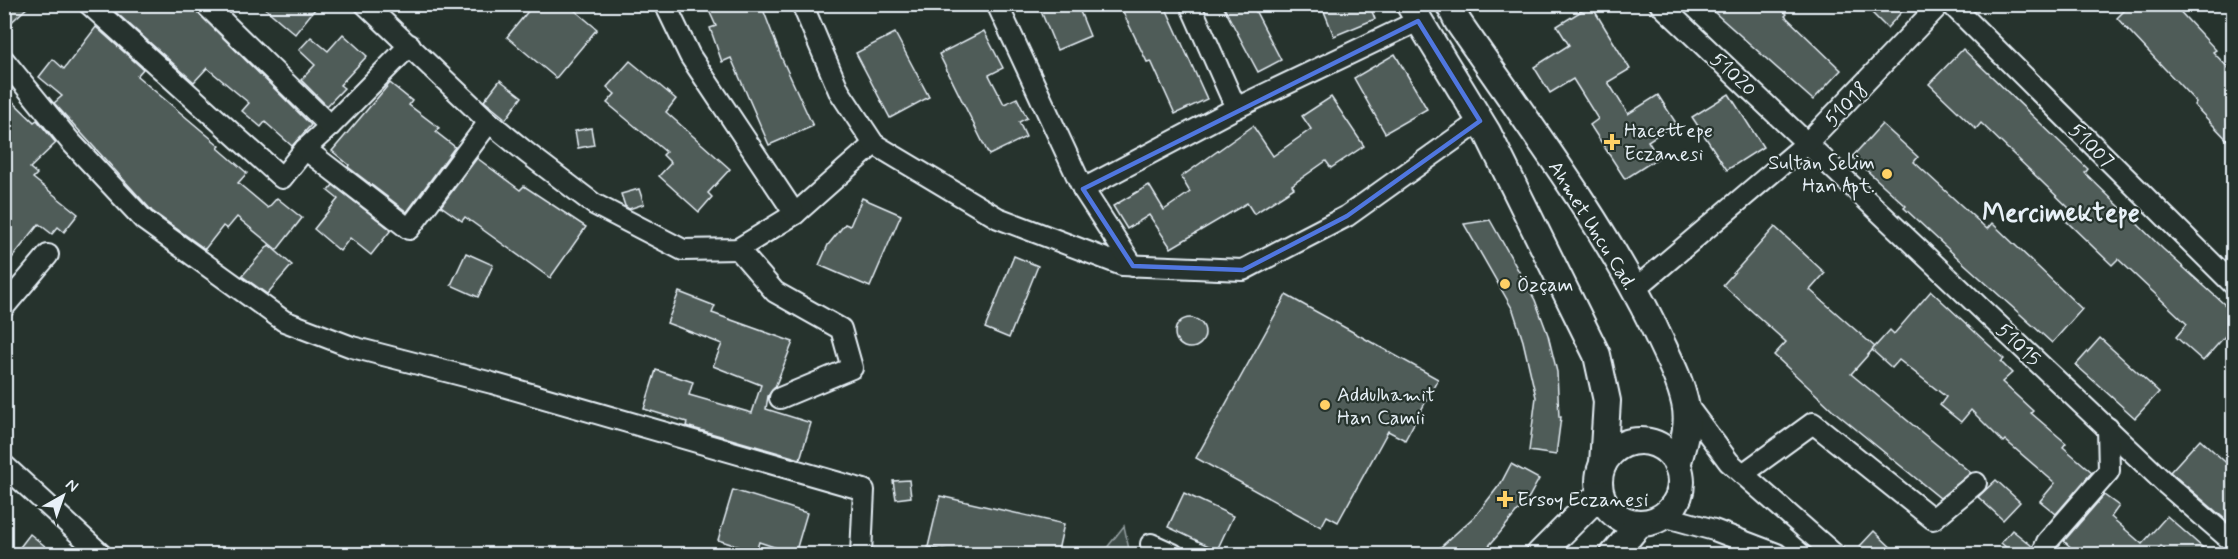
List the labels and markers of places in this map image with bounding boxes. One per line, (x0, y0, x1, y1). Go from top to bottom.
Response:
place label: Hacettepe Eczanesi (1624, 118, 1713, 168)
marker: Hacettepe Eczanesi (1605, 135, 1619, 149)
place label: Sultan Selim Han Apt. (1768, 150, 1875, 201)
marker: Sultan Selim Han Apt. (1880, 167, 1894, 181)
place label: Özçam (1517, 272, 1574, 299)
marker: Özçam (1498, 277, 1512, 291)
place label: Addulhamit Han Camii (1337, 382, 1435, 432)
marker: Addulhamit Han Camii (1318, 398, 1332, 412)
place label: Ersoy Eczanesi (1517, 487, 1648, 514)
marker: Ersoy Eczanesi (1498, 492, 1512, 506)

